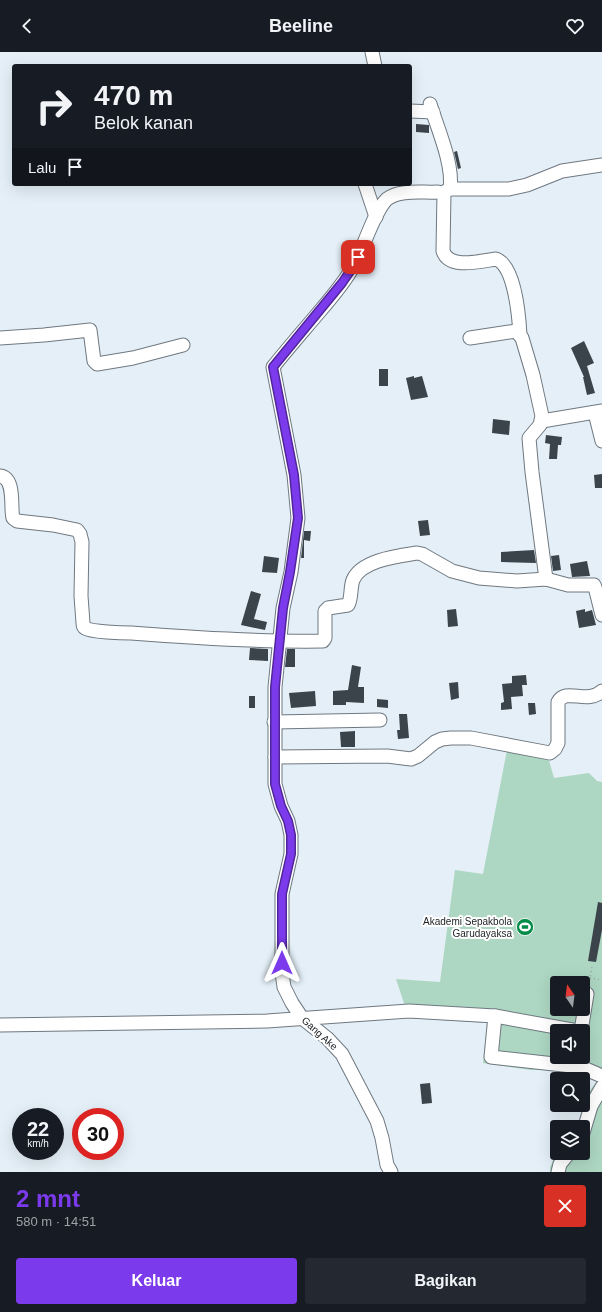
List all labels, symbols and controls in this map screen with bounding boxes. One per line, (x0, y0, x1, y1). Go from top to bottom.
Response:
icon: back (16, 15, 38, 37)
icon: heart (564, 15, 586, 37)
text: Beeline (269, 16, 333, 36)
icon: right (28, 80, 80, 132)
text: 470 m (94, 80, 173, 111)
text: Belok kanan (94, 113, 193, 133)
icon: arrive (64, 156, 86, 178)
text: Lalu (28, 159, 56, 176)
pin (341, 240, 375, 274)
icon: arrive (347, 246, 369, 268)
place label: Akademi Sepakbola Garudayaksa (423, 916, 512, 939)
sports icon: Akademi Sepakbola Garudayaksa (515, 917, 535, 937)
position arrow (261, 942, 303, 984)
north arrow (550, 976, 590, 1016)
map controls (550, 976, 590, 1160)
street label: Gang Ake (300, 1015, 340, 1052)
button: sound (550, 1024, 590, 1064)
button: search (550, 1072, 590, 1112)
speed limit sign: 30 (72, 1108, 124, 1160)
text: 22 (27, 1118, 49, 1140)
button: layers (550, 1120, 590, 1160)
text: km/h (27, 1138, 49, 1149)
text: 2 mnt (16, 1185, 80, 1212)
button: close (544, 1185, 586, 1227)
text: 580 m · 14:51 (16, 1214, 96, 1229)
button: Keluar (16, 1258, 297, 1304)
button: Bagikan (305, 1258, 586, 1304)

